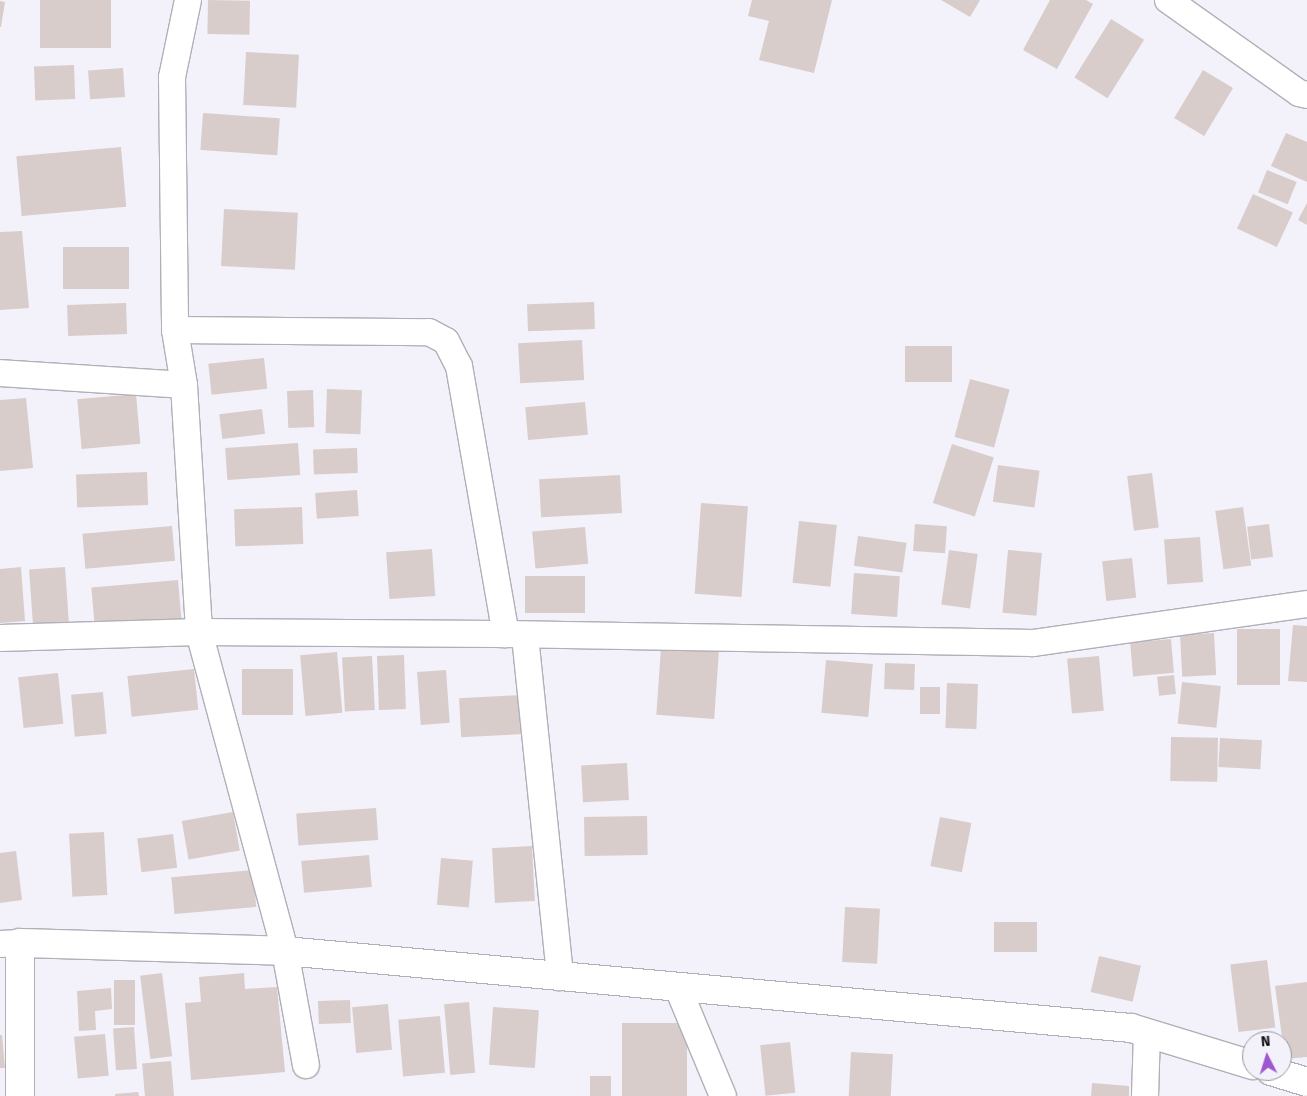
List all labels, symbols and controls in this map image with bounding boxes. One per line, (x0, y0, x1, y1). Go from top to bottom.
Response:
north arrow (1242, 1031, 1292, 1081)
text: N (1260, 1033, 1271, 1050)

